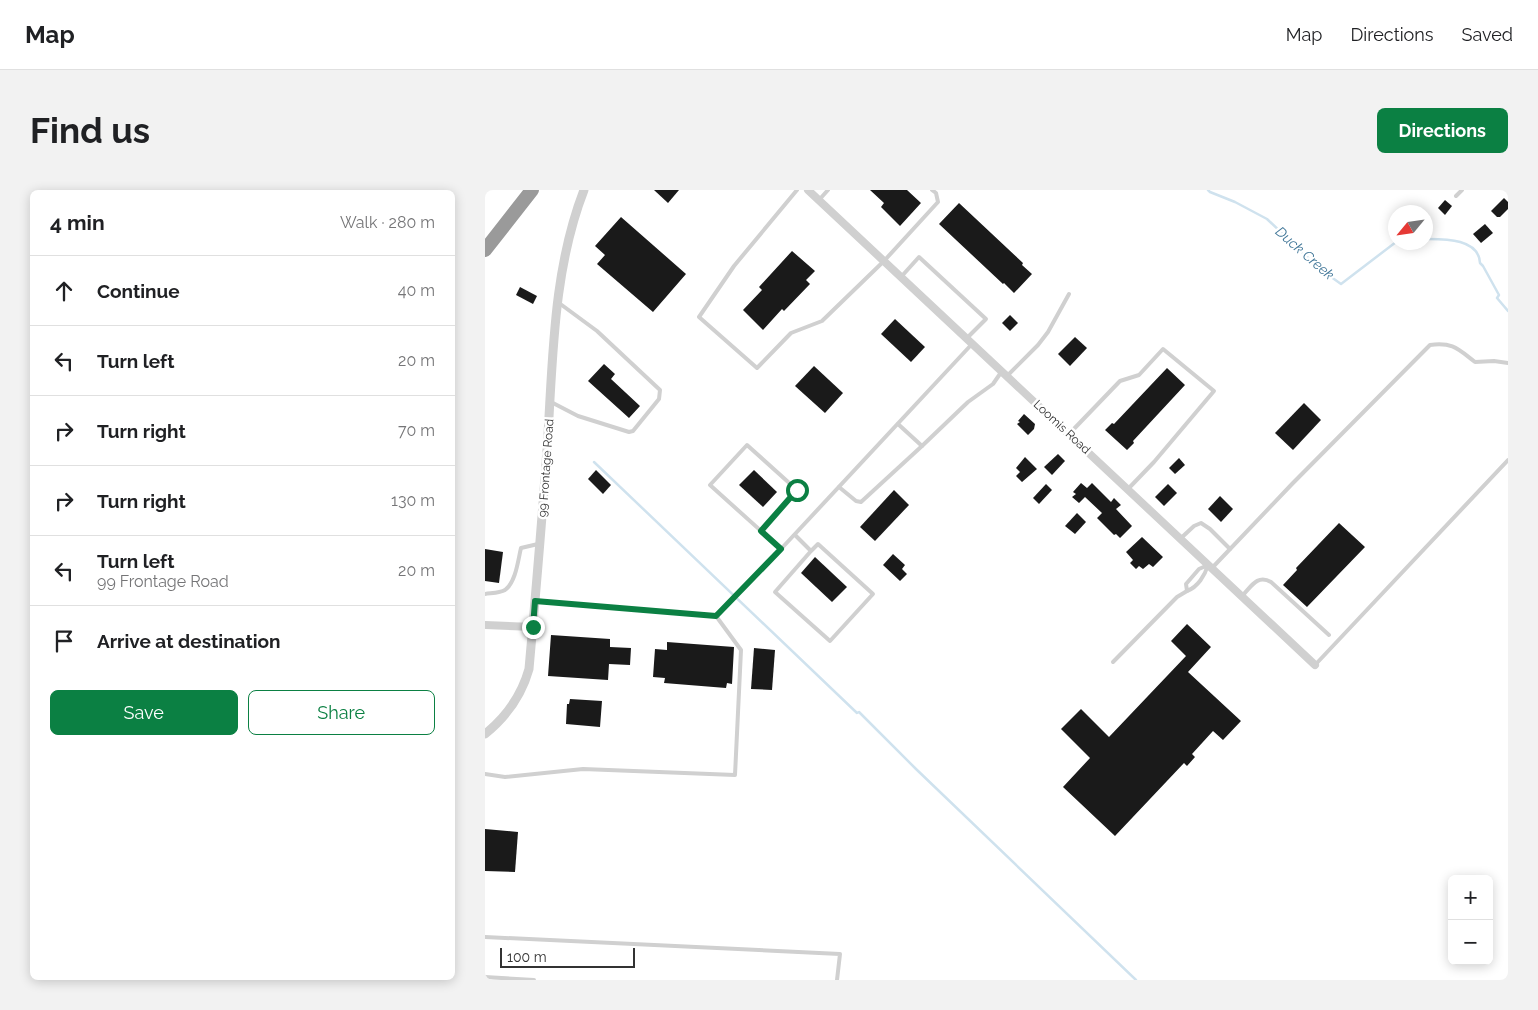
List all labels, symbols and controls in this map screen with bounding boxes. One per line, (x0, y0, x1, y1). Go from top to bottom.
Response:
text: Map (25, 20, 75, 49)
text: Map (1286, 24, 1322, 45)
text: Directions (1350, 24, 1434, 45)
text: Saved (1462, 24, 1513, 45)
button: Directions (1377, 108, 1508, 153)
text: Find us (30, 110, 150, 151)
north arrow (1388, 205, 1433, 250)
text: 4 min (50, 210, 105, 235)
text: Walk · 280 m (340, 213, 435, 232)
water label: Duck Creek (1272, 223, 1338, 283)
icon: ahead (50, 277, 78, 305)
text: Continue (97, 280, 180, 302)
text: 40 m (398, 281, 435, 300)
icon: left (50, 347, 78, 375)
text: Turn left (97, 350, 174, 372)
text: 20 m (398, 351, 435, 370)
street label: Loomis Road (1031, 397, 1093, 457)
icon: right (50, 417, 78, 445)
street label: 99 Frontage Road (536, 418, 556, 518)
text: Turn right (97, 420, 186, 442)
text: 70 m (398, 421, 435, 440)
route start (786, 479, 809, 502)
icon: right (50, 487, 78, 515)
text: Turn right (97, 490, 186, 512)
text: 130 m (391, 491, 435, 510)
text: Turn left (97, 550, 174, 572)
icon: left (50, 557, 78, 585)
text: 20 m (398, 561, 435, 580)
text: 99 Frontage Road (97, 572, 229, 591)
route end (522, 616, 545, 639)
icon: arrive (50, 627, 78, 655)
text: Arrive at destination (97, 630, 281, 652)
button: Save (50, 690, 238, 735)
button: Share (248, 690, 435, 735)
map controls (1448, 875, 1493, 965)
button: + (1448, 875, 1493, 920)
button: − (1448, 920, 1493, 965)
scale bar (500, 945, 635, 968)
text: 100 m (507, 949, 547, 965)

